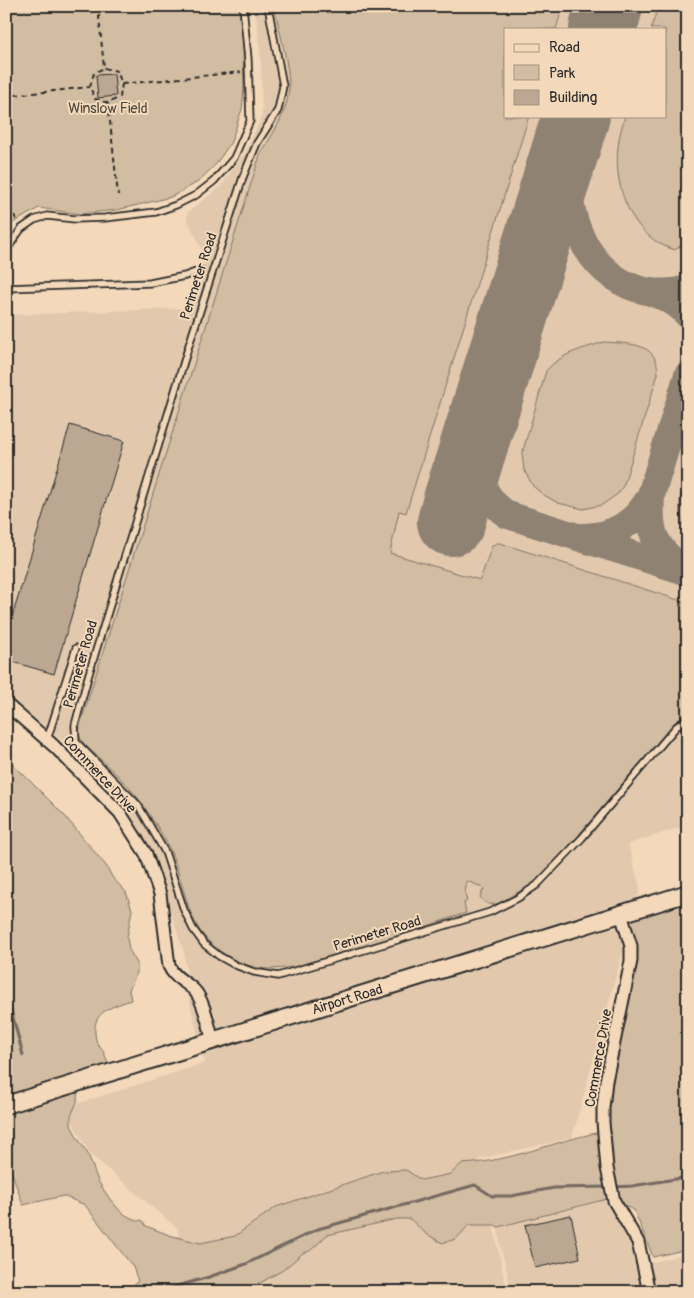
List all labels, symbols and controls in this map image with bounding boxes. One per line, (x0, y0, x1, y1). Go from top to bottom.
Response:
legend (504, 28, 666, 118)
text: Road (549, 38, 580, 57)
text: Park (549, 64, 576, 83)
text: Building (549, 88, 597, 107)
park label: Winslow Field (68, 100, 148, 117)
street label: Perimeter Road (176, 230, 221, 322)
street label: Perimeter Road (60, 618, 101, 710)
street label: Commerce Drive (60, 732, 140, 817)
street label: Perimeter Road (331, 912, 423, 955)
street label: Airport Road (310, 981, 385, 1018)
street label: Commerce Drive (581, 1008, 616, 1109)

